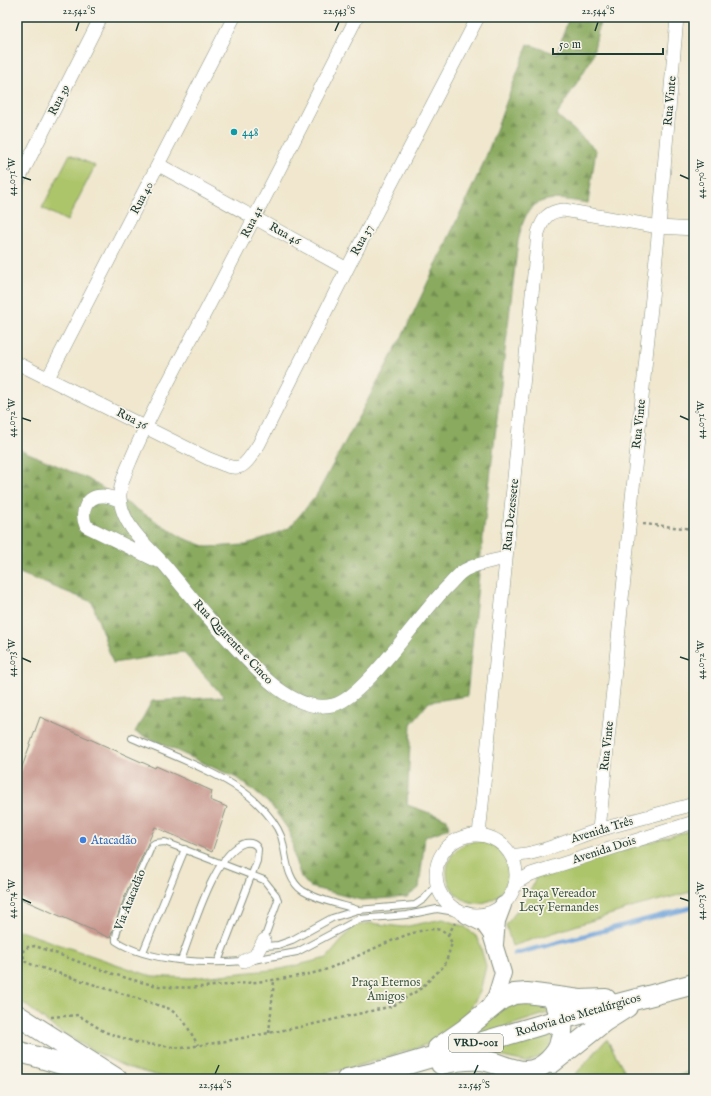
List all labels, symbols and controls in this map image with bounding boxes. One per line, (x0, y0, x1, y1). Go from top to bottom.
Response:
text: 22.542°S (63, 5, 96, 18)
text: 22.543°S (323, 5, 355, 18)
text: 22.544°S (581, 5, 615, 18)
scale bar (553, 30, 663, 56)
text: 50 m (559, 37, 581, 52)
street label: Rua Vinte (660, 75, 680, 127)
street label: Rua 39 (45, 82, 73, 118)
place label: 448 (242, 125, 259, 140)
marker: 448 (229, 127, 239, 137)
text: 44.071°W (6, 157, 19, 196)
text: 44.070°W (695, 159, 708, 199)
street label: Rua 40 (127, 179, 157, 217)
street label: Rua 41 (238, 204, 266, 240)
street label: Rua 46 (266, 219, 304, 249)
street label: Rua 37 (348, 222, 376, 258)
text: 44.072°W (6, 398, 19, 438)
street label: Rua Vinte (629, 398, 649, 450)
text: 44.071°W (695, 400, 708, 439)
street label: Rua 36 (114, 405, 151, 434)
street label: Rua Dezessete (500, 477, 522, 552)
street label: Rua Quarenta e Cinco (190, 597, 276, 688)
text: 44.073°W (6, 638, 19, 677)
text: 44.072°W (695, 640, 708, 680)
street label: Rua Vinte (597, 720, 617, 772)
street label: Avenida Três (568, 813, 635, 847)
place label: Atacadão (90, 833, 137, 848)
street label: Avenida Dois (569, 833, 638, 868)
marker: Atacadão (78, 835, 88, 845)
street label: Via Atacadão (111, 867, 149, 934)
text: 44.074°W (6, 879, 19, 919)
text: 44.073°W (695, 881, 708, 920)
park label: Praça Vereador Lecy Fernandes (519, 886, 599, 915)
park label: Praça Eternos Amigos (352, 975, 420, 1004)
street label: Rodovia dos Metalúrgicos (514, 990, 642, 1040)
road number: VRD-001 (449, 1034, 503, 1052)
text: 22.544°S (198, 1079, 232, 1092)
text: 22.545°S (458, 1079, 490, 1092)

